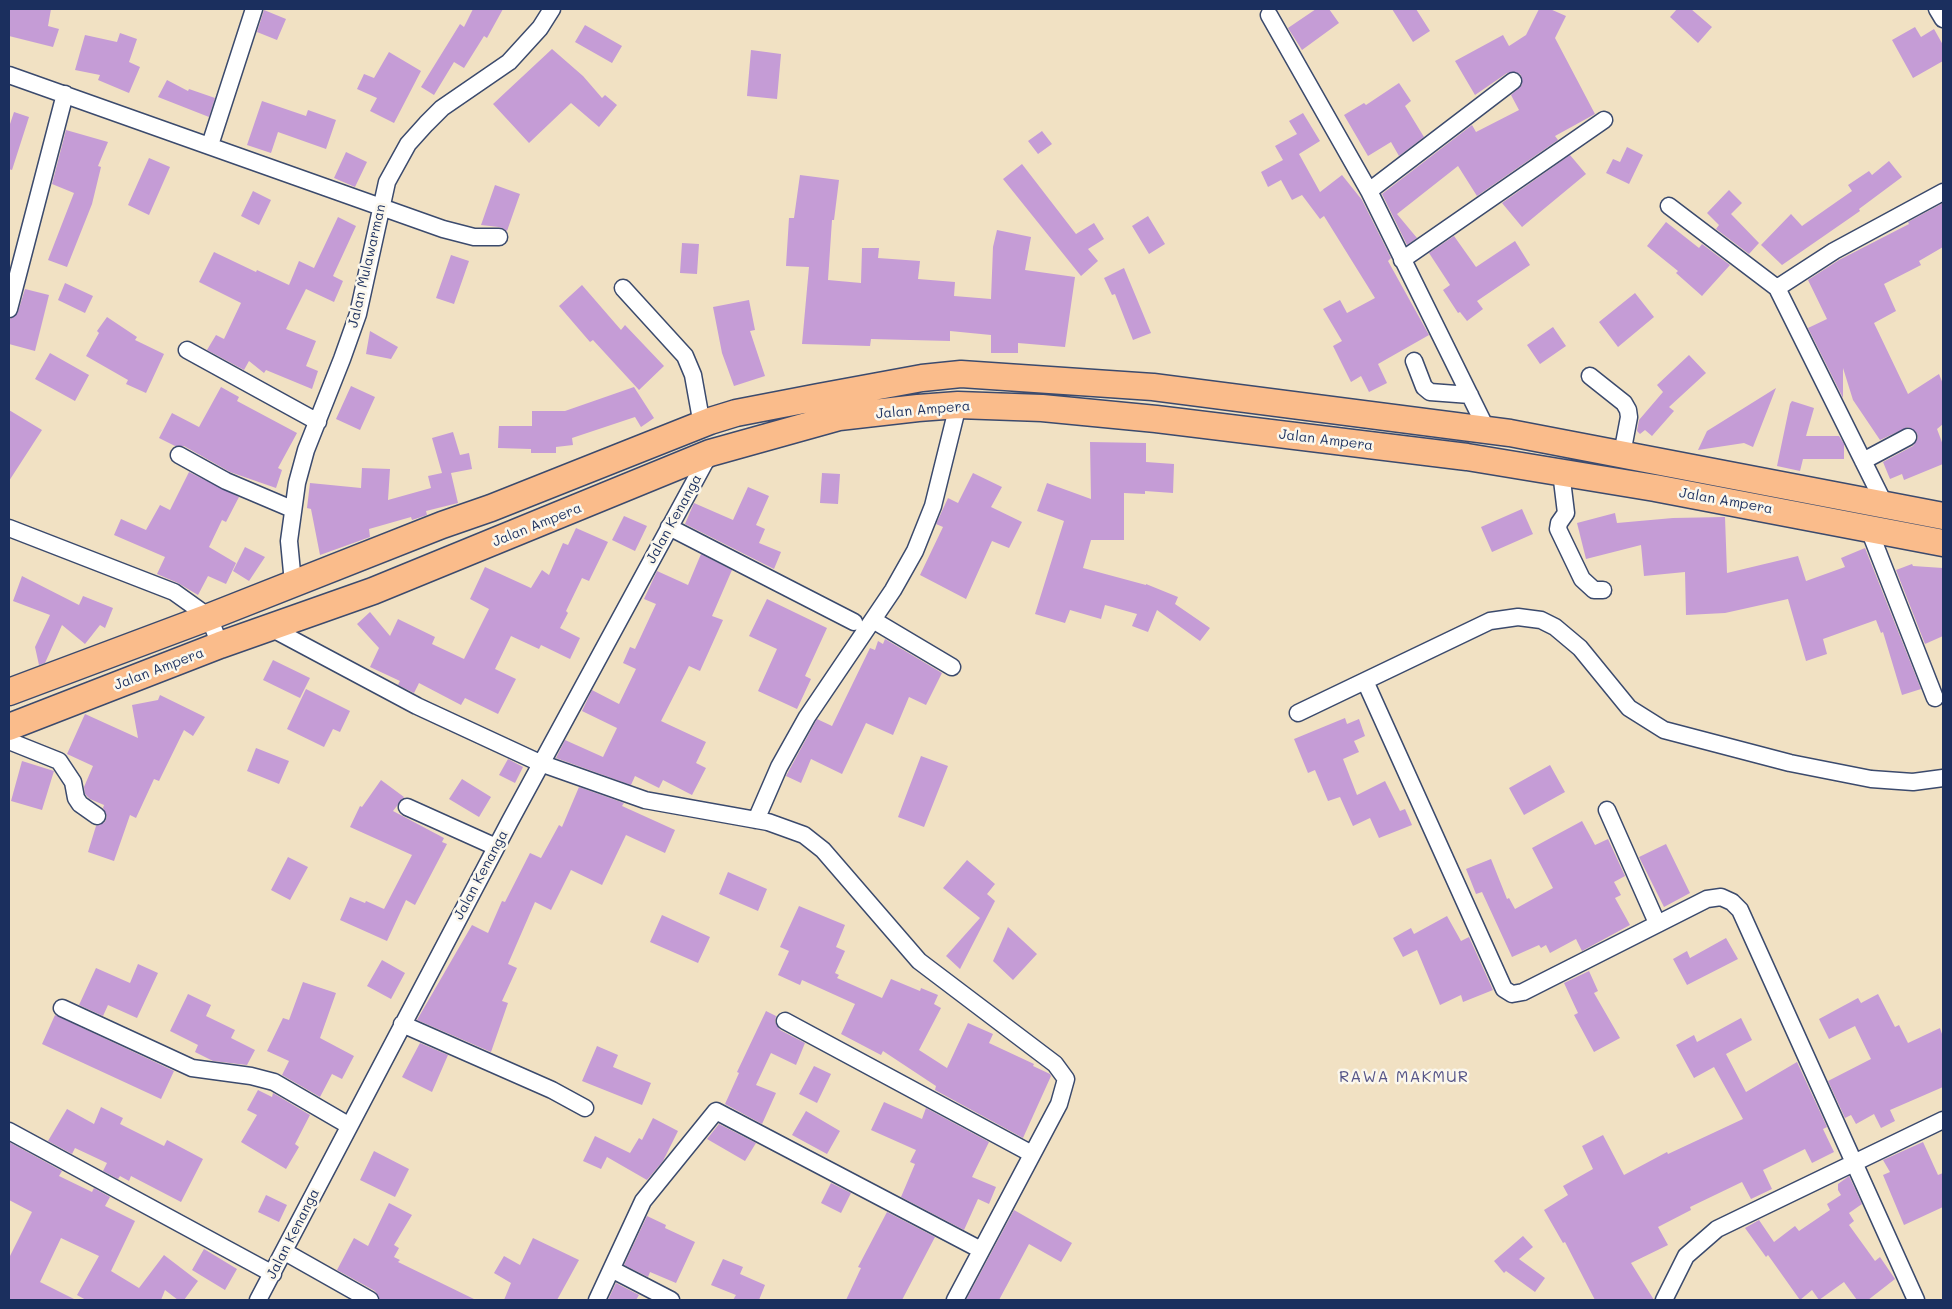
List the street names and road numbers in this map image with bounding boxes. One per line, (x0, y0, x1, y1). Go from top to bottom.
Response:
street label: Jalan Mulawarman (345, 203, 389, 329)
street label: Jalan Ampera (875, 398, 971, 422)
street label: Jalan Ampera (1278, 426, 1374, 454)
street label: Jalan Kenanga (643, 472, 705, 566)
street label: Jalan Ampera (1678, 484, 1774, 518)
street label: Jalan Ampera (490, 499, 584, 551)
street label: Jalan Ampera (112, 644, 206, 694)
street label: Jalan Kenanga (450, 827, 512, 923)
street label: Jalan Kenanga (263, 1186, 323, 1282)

